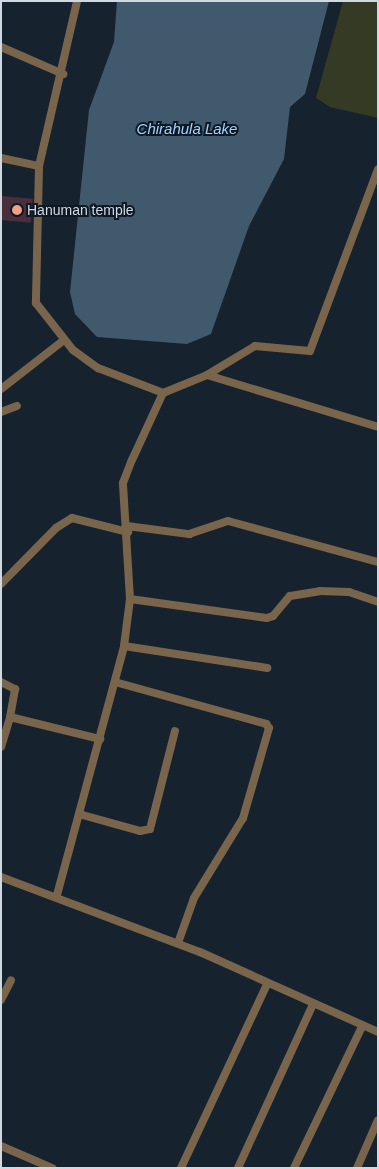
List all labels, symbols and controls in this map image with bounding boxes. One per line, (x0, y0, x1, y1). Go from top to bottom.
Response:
water label: Chirahula Lake (137, 120, 237, 138)
place label: Hanuman temple (27, 202, 134, 218)
marker: Hanuman temple (11, 204, 23, 216)

